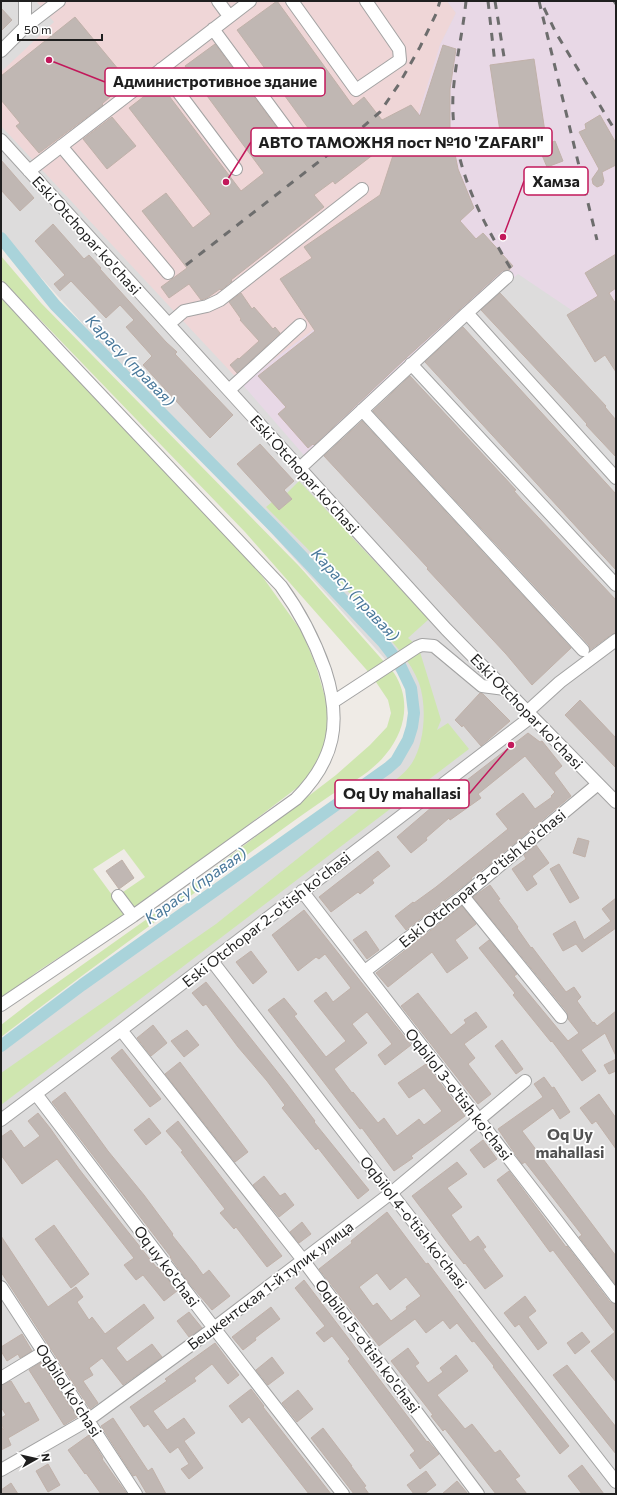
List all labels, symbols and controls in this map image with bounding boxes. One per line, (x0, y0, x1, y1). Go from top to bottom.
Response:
scale bar (18, 16, 102, 42)
text: 50 m (24, 22, 52, 36)
callout: Администротивное здание (105, 68, 325, 96)
text: Администротивное здание (113, 71, 317, 90)
callout: АВТО ТАМОЖНЯ пост №10 'ZAFARI" (251, 128, 552, 156)
text: АВТО ТАМОЖНЯ пост №10 'ZAFARI" (258, 132, 544, 151)
callout: Хамза (524, 167, 588, 195)
text: Хамза (532, 171, 580, 190)
street label: Eski Otchopar ko'chasi (29, 172, 145, 298)
water label: Карасу (правая) (82, 310, 180, 410)
street label: Eski Otchopar ko'chasi (247, 411, 363, 537)
water label: Карасу (правая) (308, 544, 404, 644)
street label: Eski Otchopar ko'chasi (467, 649, 587, 773)
callout: Oq Uy mahallasi (335, 780, 469, 808)
text: Oq Uy mahallasi (343, 783, 461, 802)
street label: Eski Otchopar 3-o'tish ko'chasi (395, 805, 569, 951)
water label: Карасу (правая) (140, 843, 250, 927)
street label: Eski Otchopar 2-o'tish ko'chasi (178, 848, 354, 990)
street label: Oqbilol 3-o'tish ko'chasi (402, 1024, 516, 1164)
district label: Oq Uy mahallasi (535, 1124, 605, 1161)
street label: Oqbilol 4-o'tish ko'chasi (357, 1152, 471, 1292)
street label: Бешкентская 1-й тупик улица (184, 1217, 356, 1353)
street label: Oq uy ko'chasi (131, 1222, 203, 1310)
street label: Oqbilol 5-o'tish ko'chasi (312, 1276, 424, 1416)
street label: Oqbilol ko'chasi (32, 1340, 106, 1440)
north arrow (16, 1439, 56, 1479)
text: N (39, 1453, 53, 1463)

